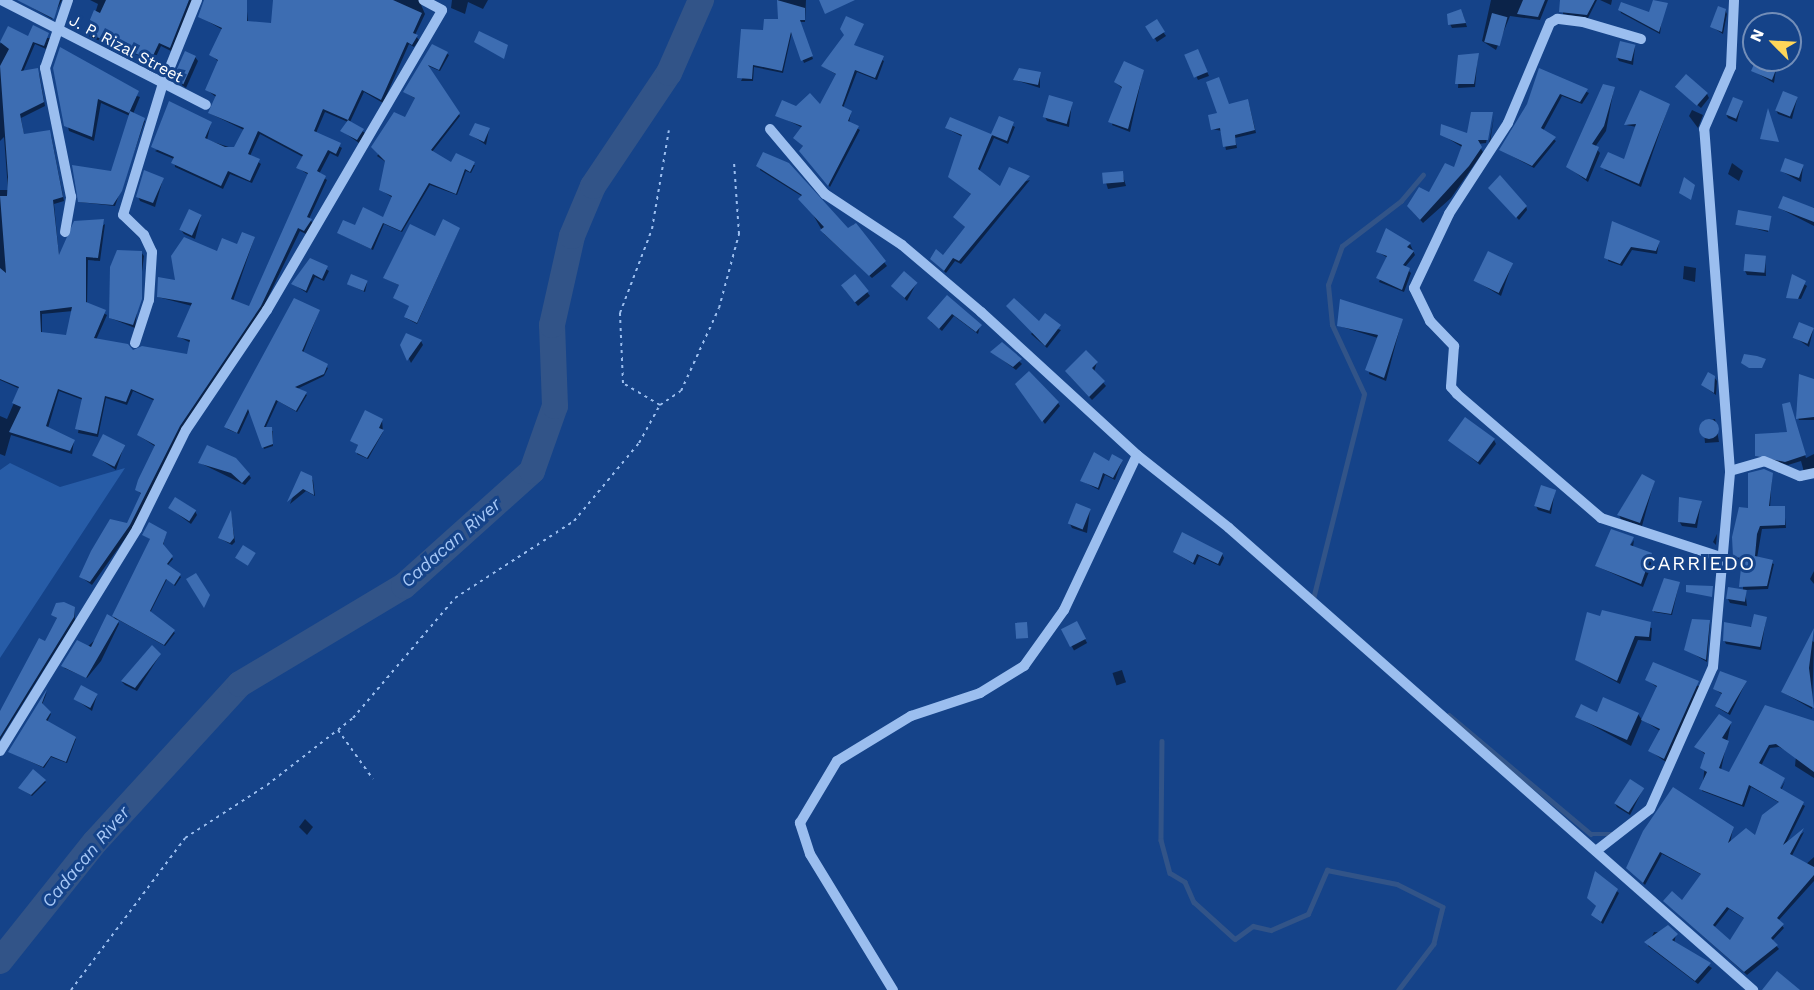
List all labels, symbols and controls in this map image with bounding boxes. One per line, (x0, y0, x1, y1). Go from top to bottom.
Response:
street label: J. P. Rizal Street (65, 11, 187, 87)
north arrow (1742, 12, 1802, 72)
text: N (1746, 26, 1768, 45)
water label: Cadacan River (397, 494, 505, 592)
district label: CARRIEDO (1642, 551, 1756, 575)
water label: Cadacan River (37, 802, 135, 912)

